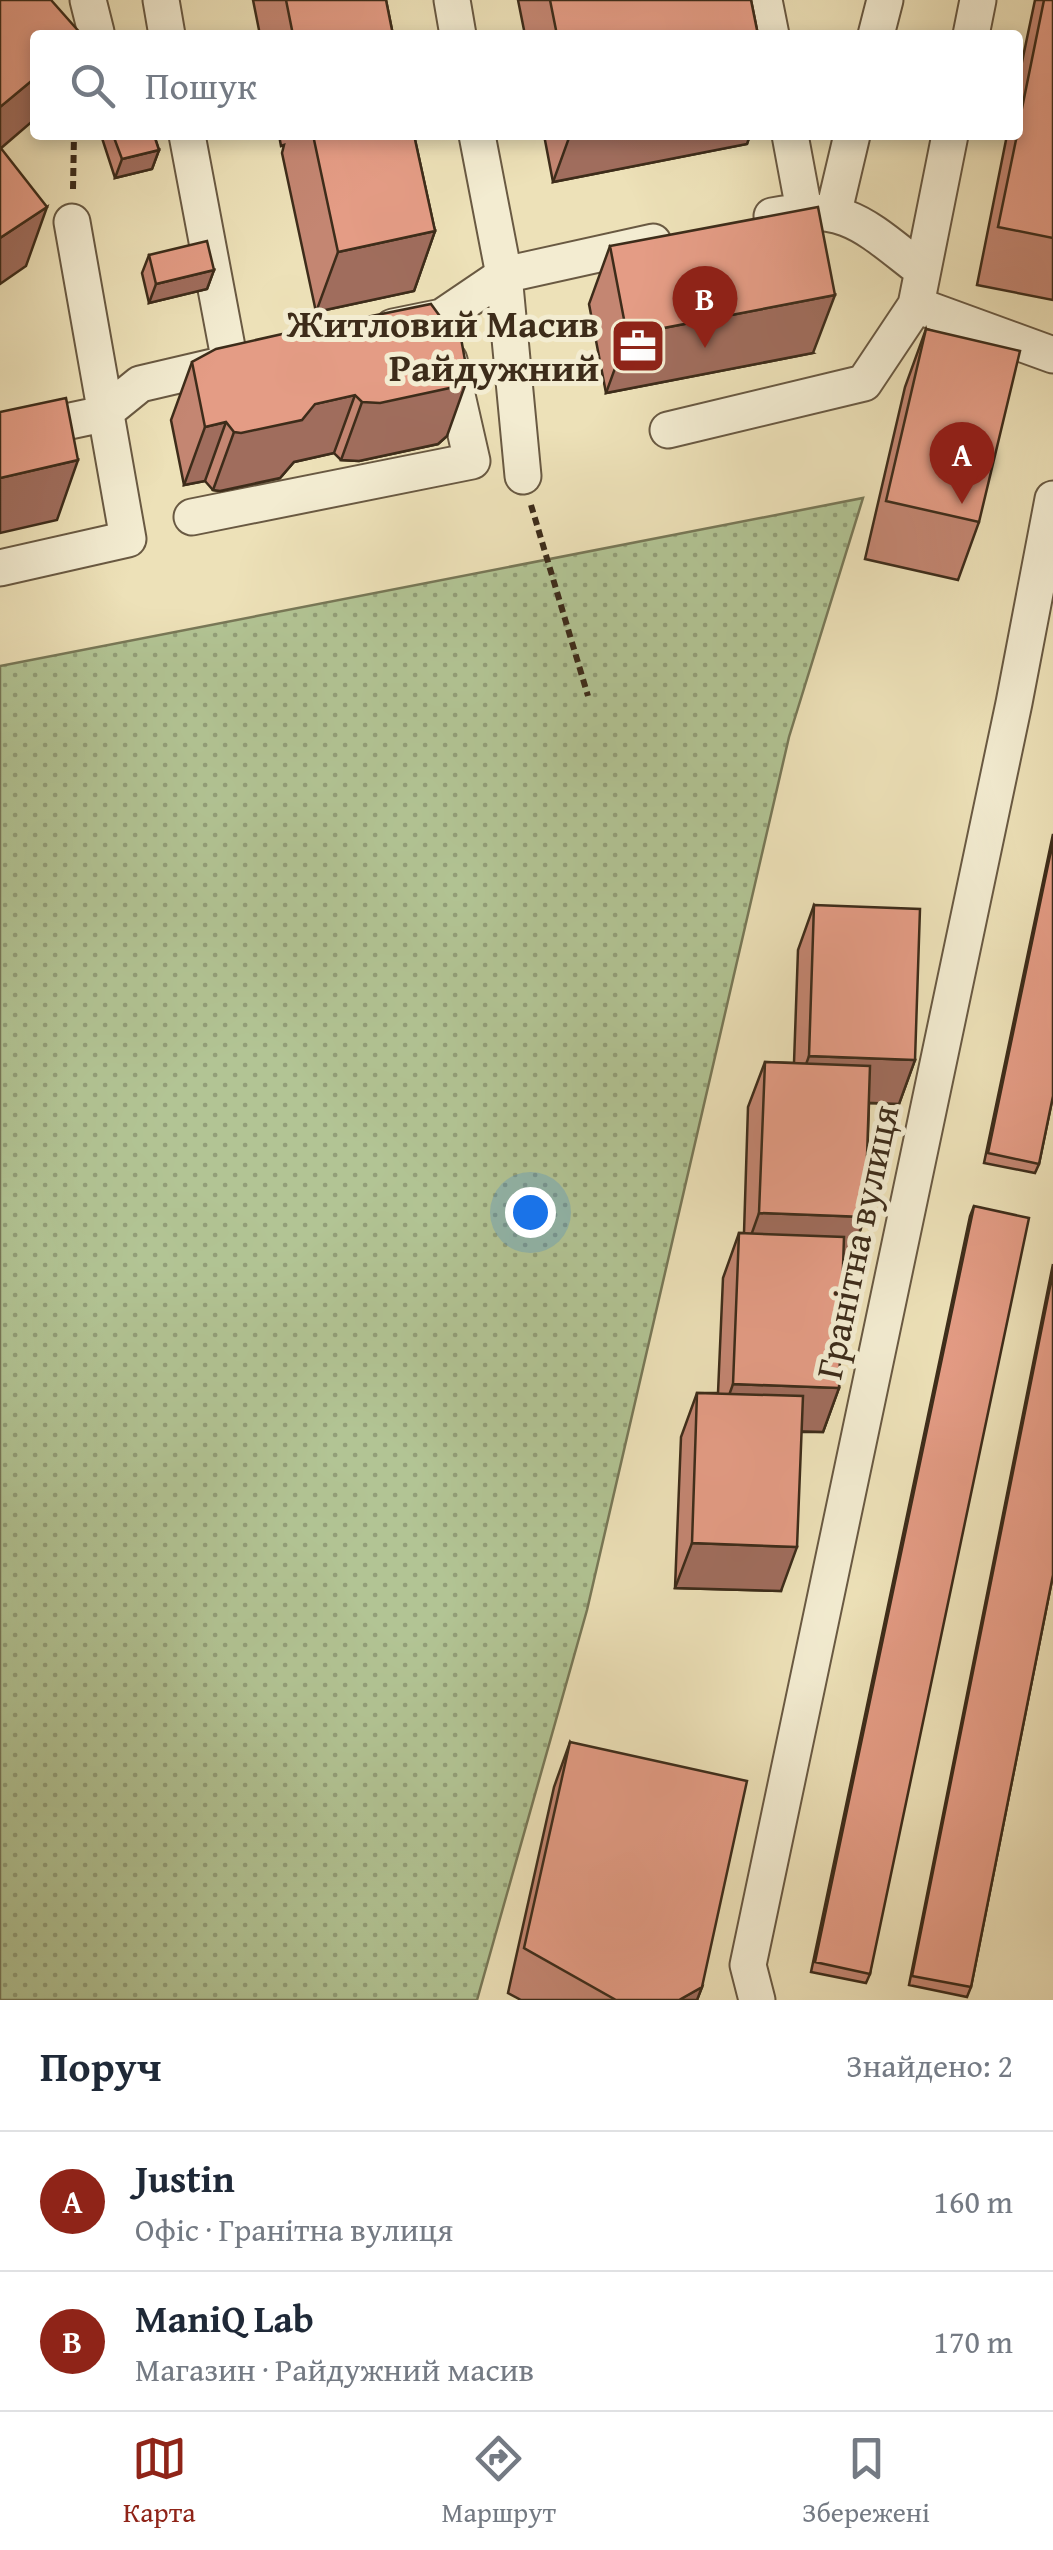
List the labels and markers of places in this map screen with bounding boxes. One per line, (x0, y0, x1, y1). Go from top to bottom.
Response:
pin: B (672, 266, 738, 348)
place label: Житловий Масив Райдужний (286, 295, 599, 395)
office icon: Житловий Масив Райдужний (608, 316, 668, 376)
pin: A (930, 422, 994, 504)

